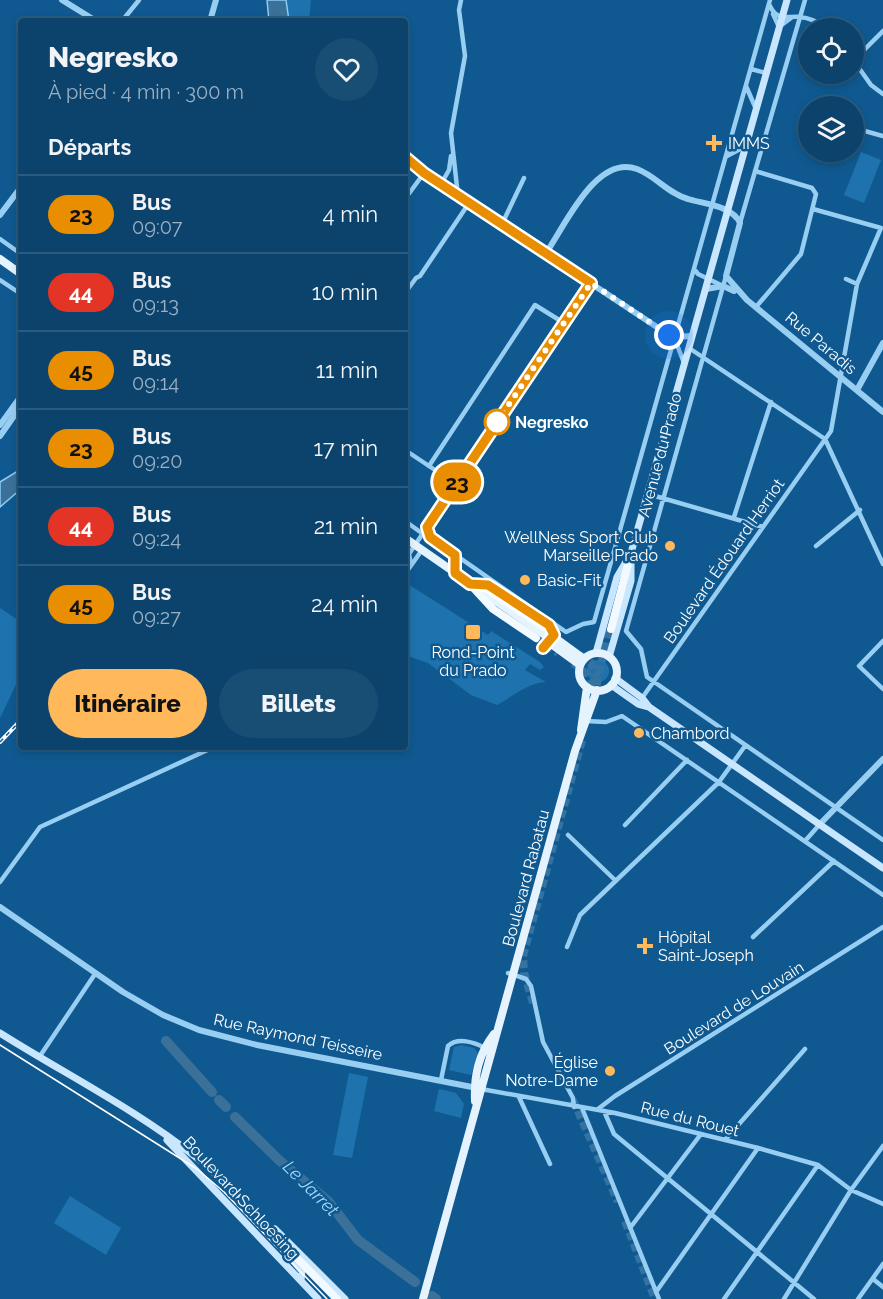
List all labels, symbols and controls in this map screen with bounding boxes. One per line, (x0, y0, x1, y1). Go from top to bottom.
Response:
map controls (798, 18, 864, 162)
button: locate (798, 18, 864, 84)
button: heart (315, 38, 378, 101)
text: Negresko (48, 41, 178, 74)
text: À pied · 4 min · 300 m (48, 80, 244, 104)
button: layers (798, 96, 864, 162)
text: Départs (48, 134, 131, 160)
marker: IMMS (705, 134, 723, 152)
place label: IMMS (728, 134, 770, 153)
text: Bus (132, 189, 171, 215)
text: 4 min (323, 201, 378, 227)
text: 23 (69, 202, 93, 227)
text: 09:07 (132, 215, 183, 239)
text: Bus (132, 267, 171, 293)
text: 10 min (312, 279, 378, 305)
text: 44 (69, 280, 93, 305)
text: 09:13 (132, 293, 179, 317)
street label: Rue Paradis (781, 308, 861, 379)
your location (654, 320, 684, 350)
text: Bus (132, 345, 171, 371)
text: 11 min (316, 357, 378, 383)
text: 45 (69, 358, 93, 383)
text: 09:14 (132, 371, 179, 395)
street label: Avenue du Prado (634, 391, 686, 519)
marker: Negresko (484, 409, 510, 435)
place label: Negresko (515, 413, 589, 432)
text: Bus (132, 423, 171, 449)
text: 17 min (313, 435, 378, 461)
text: 23 (69, 436, 93, 461)
text: 09:20 (132, 449, 182, 473)
line badge: 23 (430, 462, 484, 502)
text: 23 (445, 470, 469, 495)
street label: Boulevard Édouard Herriot (659, 474, 789, 647)
text: Bus (132, 501, 171, 527)
text: 21 min (314, 513, 378, 539)
text: 44 (69, 514, 93, 539)
text: 09:24 (132, 527, 181, 551)
place label: WellNess Sport Club Marseille Prado (504, 528, 658, 565)
marker: WellNess Sport Club Marseille Prado (663, 539, 677, 553)
place label: Basic-Fit (537, 571, 602, 590)
marker: Basic-Fit (518, 573, 532, 587)
text: Bus (132, 579, 171, 605)
text: 24 min (311, 591, 378, 617)
text: 45 (69, 592, 93, 617)
text: 09:27 (132, 605, 181, 629)
marker: Rond-Point du Prado (464, 623, 482, 641)
place label: Rond-Point du Prado (431, 643, 515, 680)
button: Itinéraire (48, 669, 207, 738)
button: Billets (219, 669, 378, 738)
place label: Chambord (651, 724, 730, 743)
marker: Chambord (632, 726, 646, 740)
street label: Boulevard Rabatau (499, 808, 553, 948)
place label: Hôpital Saint-Joseph (658, 928, 754, 965)
marker: Hôpital Saint-Joseph (636, 937, 654, 955)
street label: Boulevard de Louvain (661, 957, 807, 1059)
street label: Rue Raymond Teisseire (212, 1010, 384, 1064)
place label: Église Notre-Dame (505, 1052, 598, 1090)
marker: Église Notre-Dame (603, 1064, 617, 1078)
street label: Rue du Rouet (639, 1098, 742, 1141)
street label: Boulevard Schloesing (179, 1133, 303, 1263)
water label: Le Jarret (279, 1156, 343, 1220)

